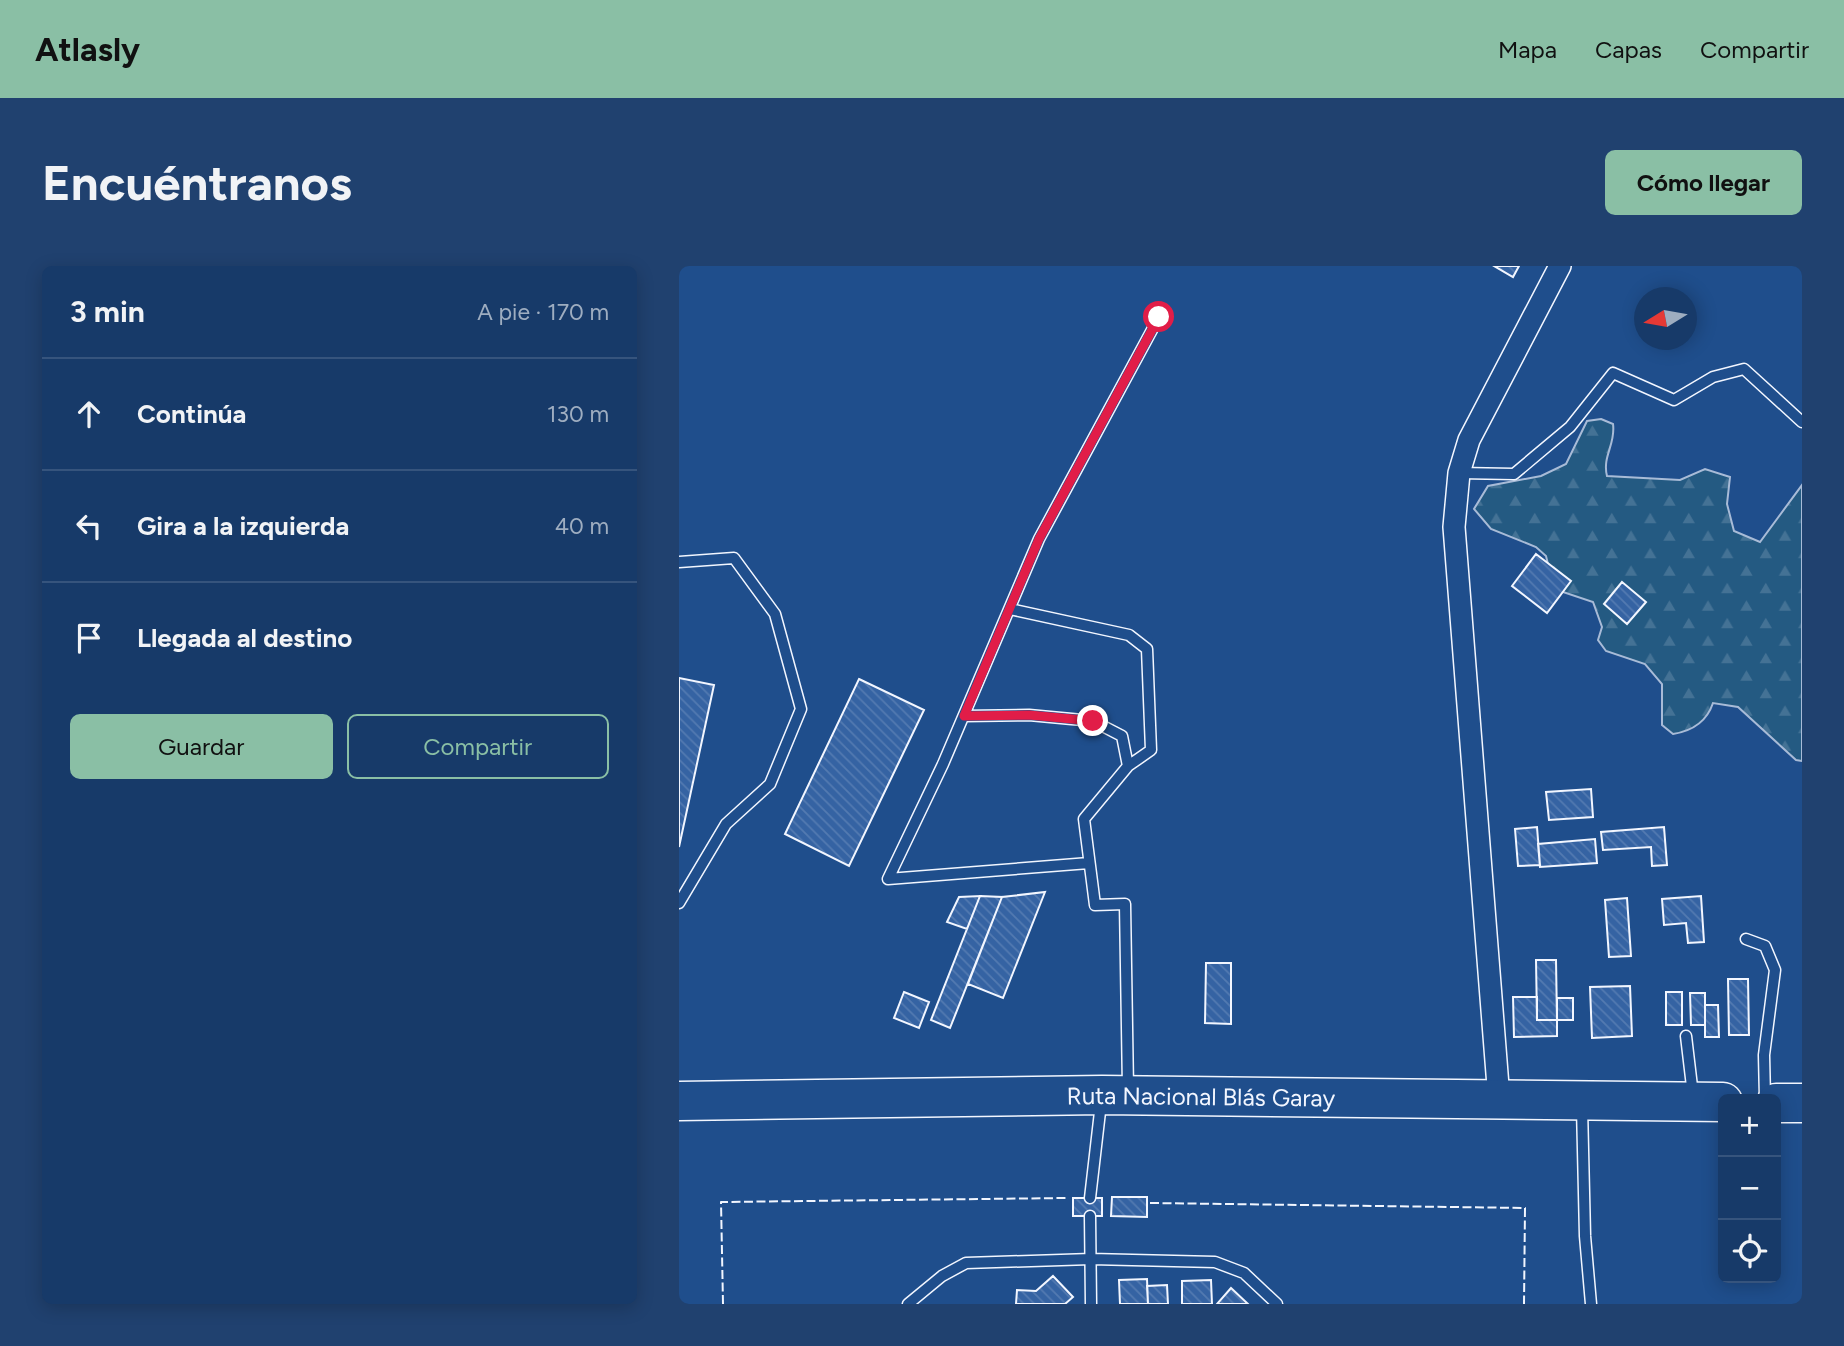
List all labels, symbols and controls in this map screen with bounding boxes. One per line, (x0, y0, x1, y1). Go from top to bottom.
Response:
text: Atlasly (35, 30, 140, 69)
text: Mapa (1498, 35, 1557, 64)
text: Capas (1595, 35, 1662, 64)
text: Compartir (1700, 35, 1809, 64)
button: Cómo llegar (1605, 150, 1802, 215)
text: Encuéntranos (42, 153, 352, 212)
north arrow (1634, 287, 1697, 350)
text: 3 min (70, 293, 145, 330)
text: A pie · 170 m (477, 298, 609, 326)
route start (1143, 301, 1174, 332)
icon: ahead (70, 395, 108, 433)
text: Continúa (137, 398, 246, 430)
text: 130 m (547, 400, 609, 428)
icon: left (70, 507, 108, 545)
text: Gira a la izquierda (137, 510, 349, 542)
text: 40 m (555, 512, 609, 540)
icon: arrive (70, 619, 108, 657)
text: Llegada al destino (137, 622, 352, 654)
route end (1077, 705, 1108, 736)
button: Guardar (70, 714, 333, 779)
button: Compartir (347, 714, 609, 779)
street label: Ruta Nacional Blás Garay (1067, 1080, 1336, 1112)
map controls (1718, 1094, 1781, 1283)
button: + (1718, 1094, 1781, 1157)
button: − (1718, 1157, 1781, 1220)
button: locate (1718, 1220, 1781, 1283)

